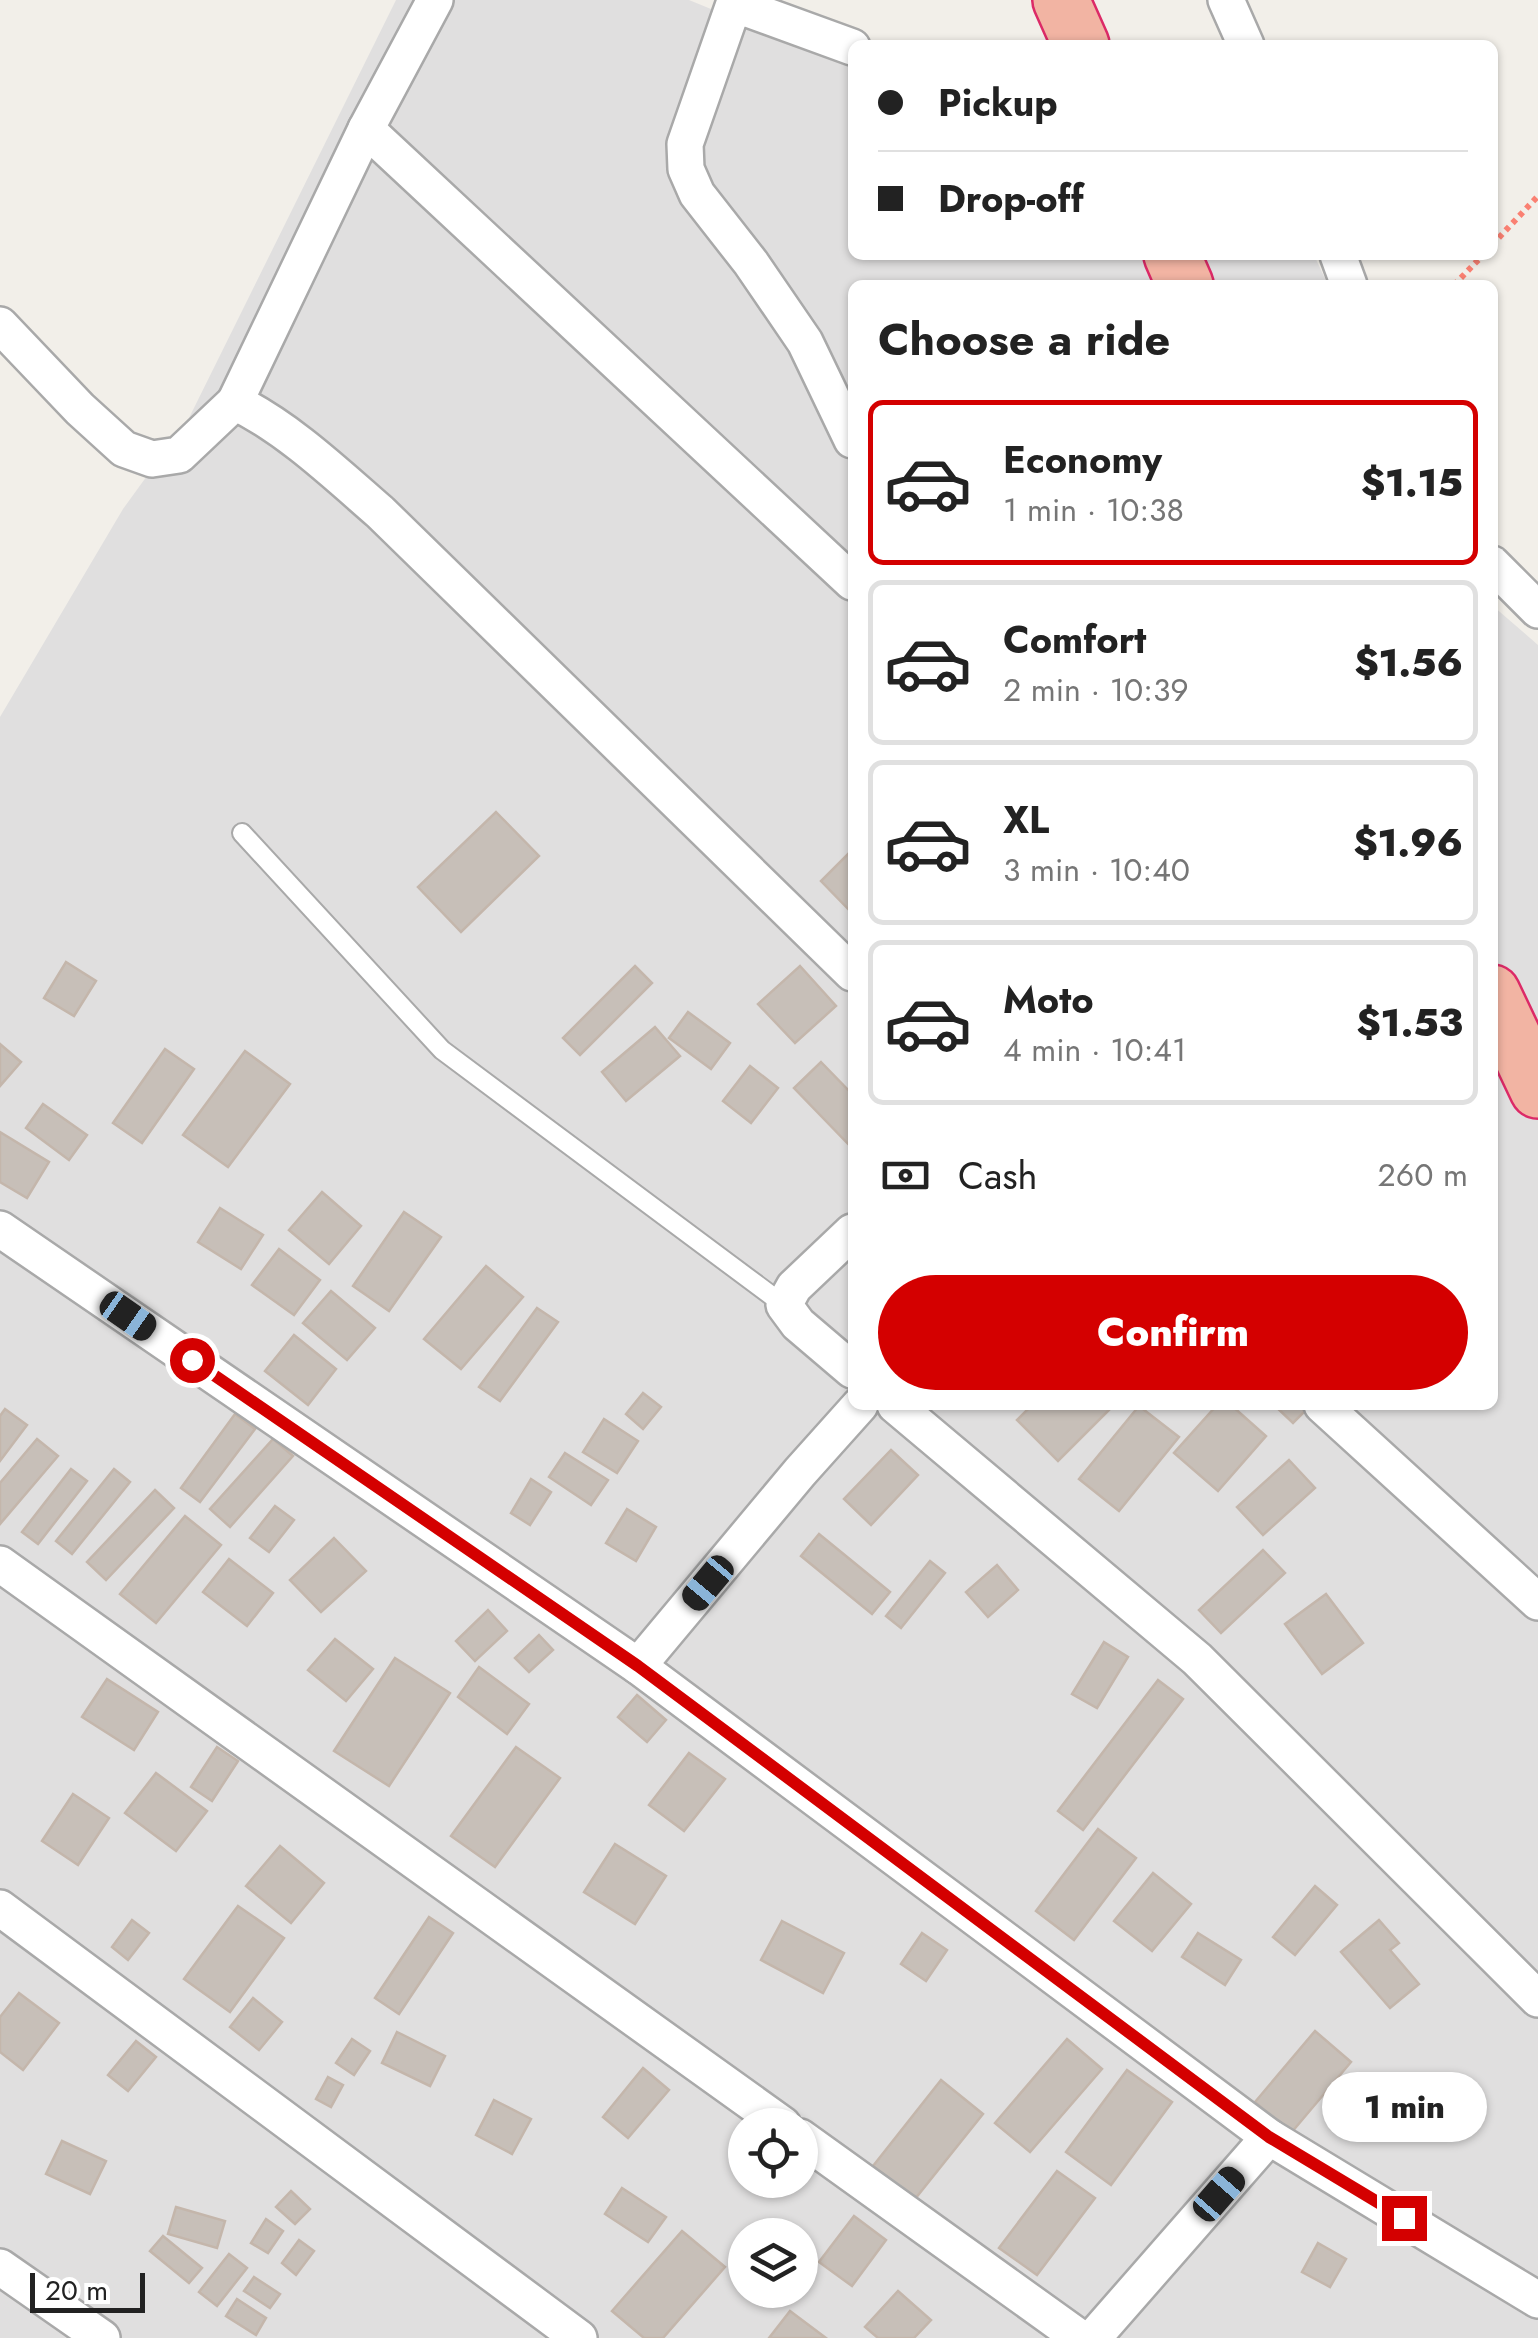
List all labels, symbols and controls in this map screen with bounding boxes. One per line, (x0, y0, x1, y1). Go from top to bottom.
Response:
text: Pickup (938, 75, 1058, 130)
text: Drop-off (938, 171, 1084, 226)
text: Choose a ride (878, 307, 1170, 372)
text: Economy (1003, 432, 1162, 487)
icon: car (883, 438, 973, 528)
text: $1.15 (1361, 455, 1463, 510)
text: 1 min · 10:38 (1003, 487, 1184, 533)
text: Comfort (1003, 612, 1146, 667)
icon: car (883, 618, 973, 708)
text: $1.56 (1354, 635, 1463, 690)
text: 2 min · 10:39 (1003, 667, 1189, 713)
text: XL (1003, 792, 1049, 847)
icon: car (883, 798, 973, 888)
text: $1.96 (1353, 815, 1463, 870)
text: 3 min · 10:40 (1003, 847, 1190, 893)
text: Moto (1003, 972, 1094, 1027)
icon: car (883, 978, 973, 1068)
text: $1.53 (1357, 995, 1463, 1050)
text: 4 min · 10:41 (1003, 1027, 1186, 1073)
icon: cash (878, 1148, 933, 1203)
text: Cash (958, 1148, 1038, 1203)
text: 260 m (1378, 1152, 1468, 1198)
button: Confirm (878, 1275, 1468, 1390)
car (95, 1287, 161, 1345)
route start (170, 1338, 215, 1383)
car (677, 1550, 739, 1616)
callout: 1 min (1322, 2073, 1486, 2143)
text: 1 min (1364, 2084, 1445, 2130)
map controls (728, 2108, 818, 2308)
button: locate (728, 2108, 818, 2198)
car (1188, 2162, 1250, 2226)
route end (1382, 2196, 1427, 2241)
button: layers (728, 2218, 818, 2308)
scale bar (30, 2268, 145, 2312)
text: 20 m (45, 2270, 108, 2311)

